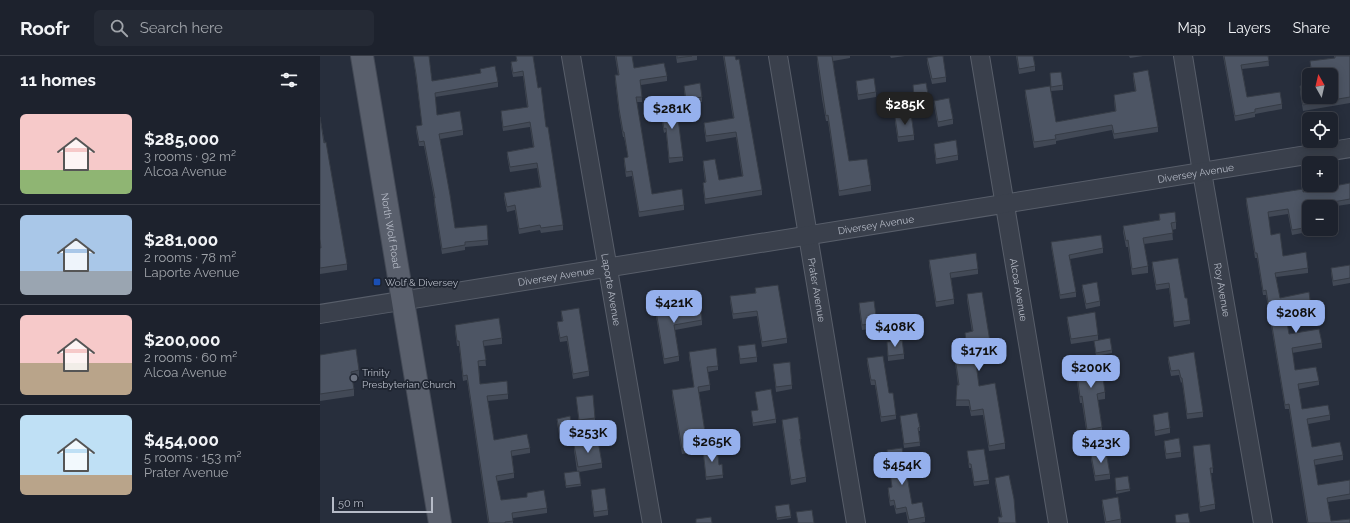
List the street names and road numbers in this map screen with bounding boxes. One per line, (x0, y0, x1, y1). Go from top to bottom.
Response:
street label: Diversey Avenue (1157, 161, 1235, 184)
street label: North Wolf Road (379, 192, 403, 269)
street label: Diversey Avenue (837, 213, 915, 236)
street label: Laporte Avenue (600, 252, 623, 327)
street label: Prater Avenue (806, 257, 828, 323)
street label: Alcoa Avenue (1008, 257, 1030, 322)
street label: Roy Avenue (1212, 262, 1233, 318)
street label: Diversey Avenue (517, 264, 595, 288)

